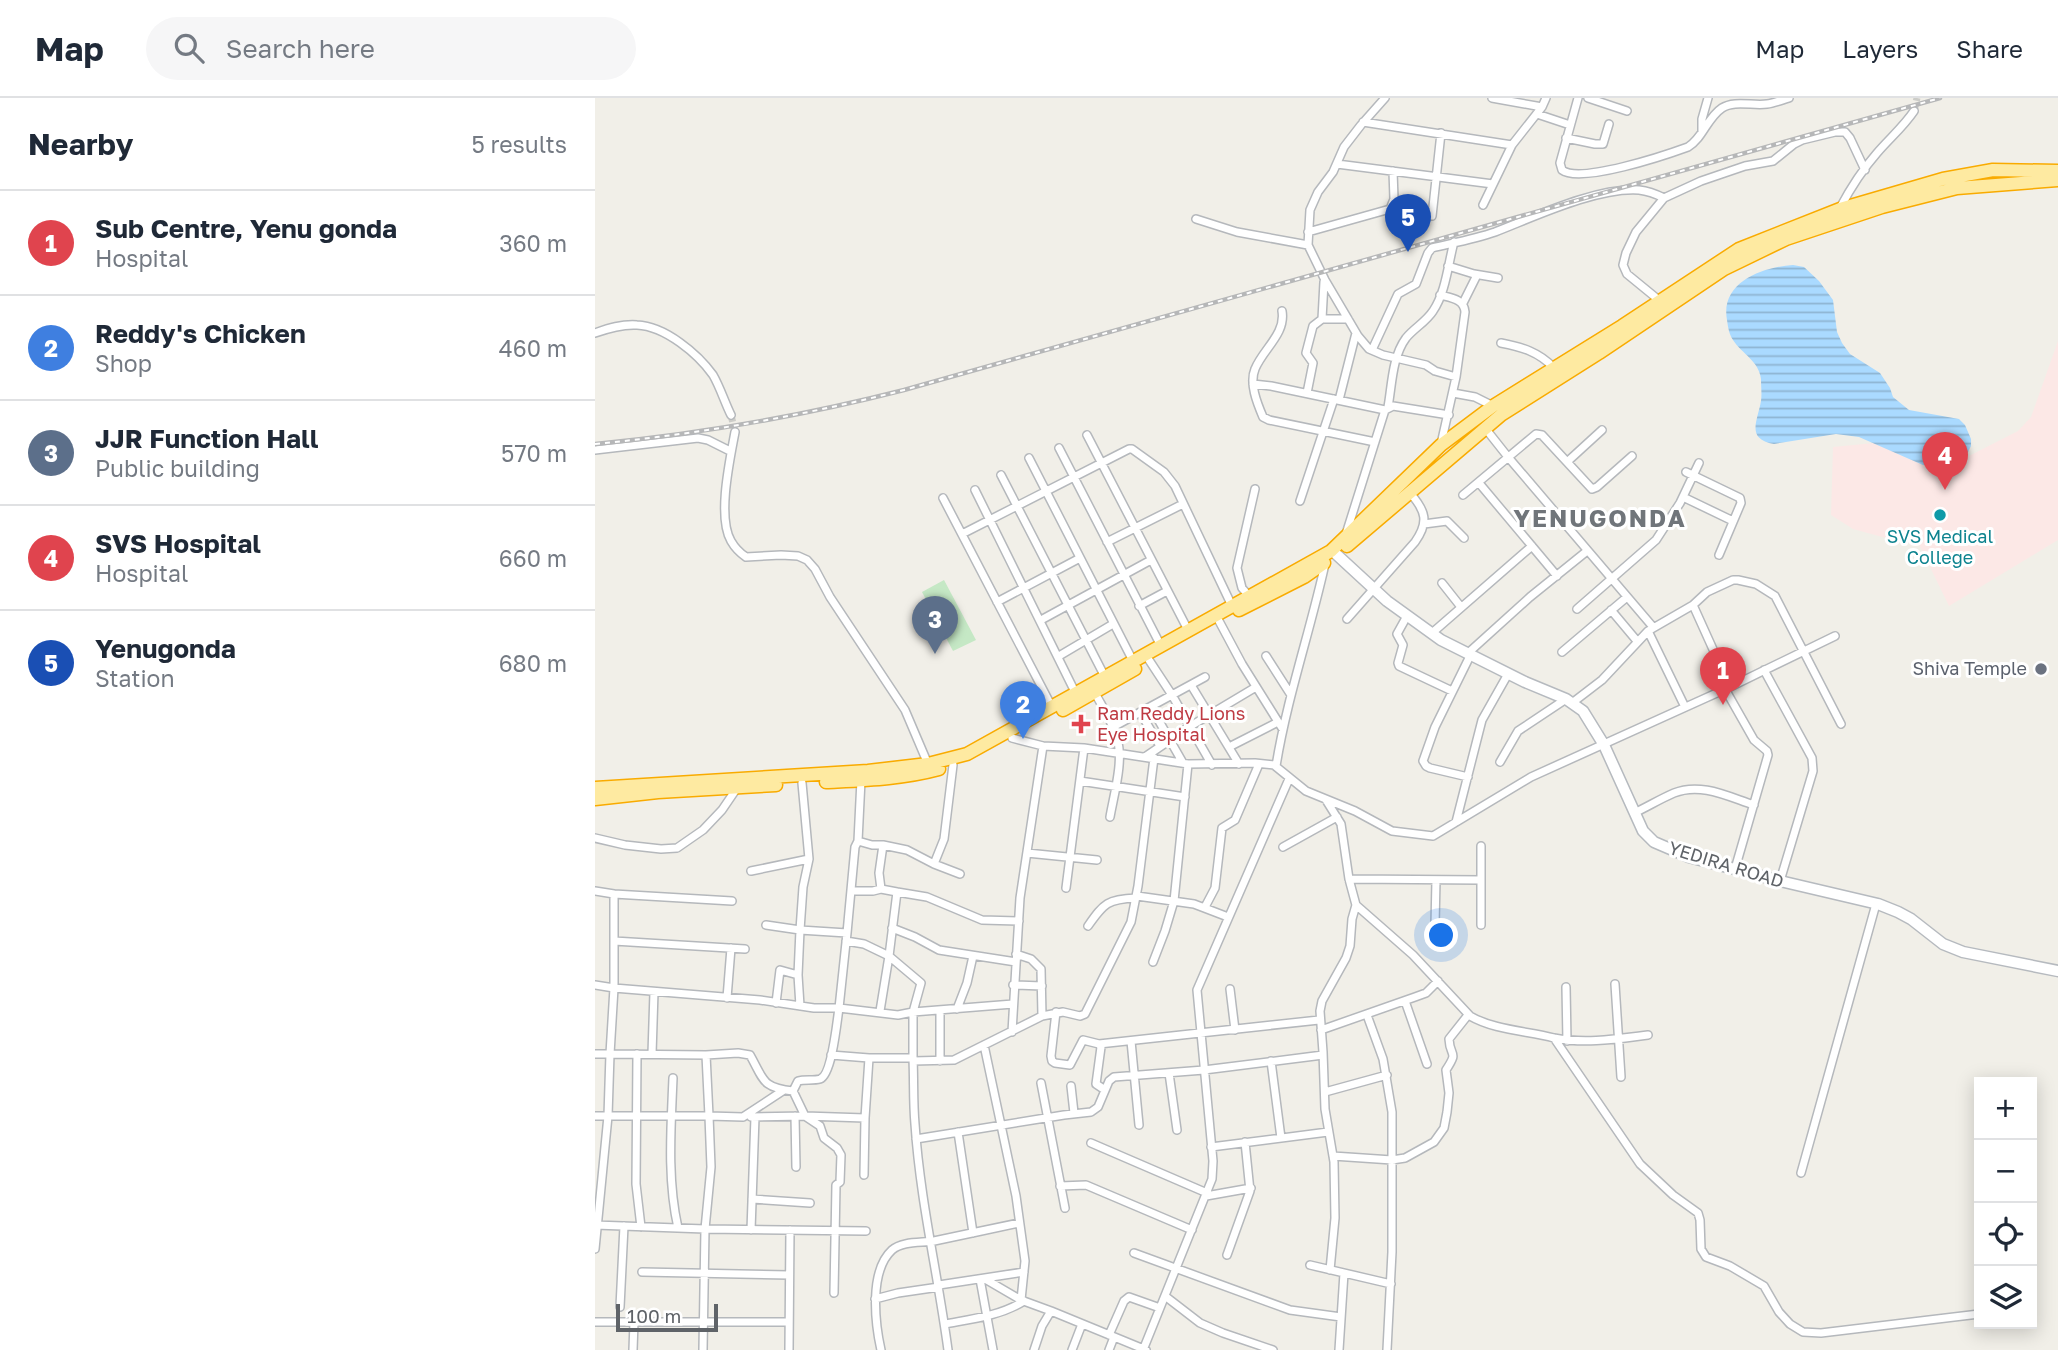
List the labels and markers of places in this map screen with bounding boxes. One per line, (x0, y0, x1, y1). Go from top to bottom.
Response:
pin: 5 (1385, 194, 1431, 252)
pin: 4 (1922, 432, 1968, 490)
marker: SVS Medical College (1932, 507, 1948, 523)
place label: SVS Medical College (1887, 525, 1994, 568)
pin: 3 (912, 596, 958, 654)
pin: 1 (1700, 647, 1746, 705)
place label: Shiva Temple (1912, 657, 2027, 679)
marker: Shiva Temple (2033, 661, 2049, 677)
pin: 2 (1000, 681, 1046, 739)
place label: Ram Reddy Lions Eye Hospital (1097, 702, 1245, 745)
marker: Ram Reddy Lions Eye Hospital (1071, 714, 1091, 734)

